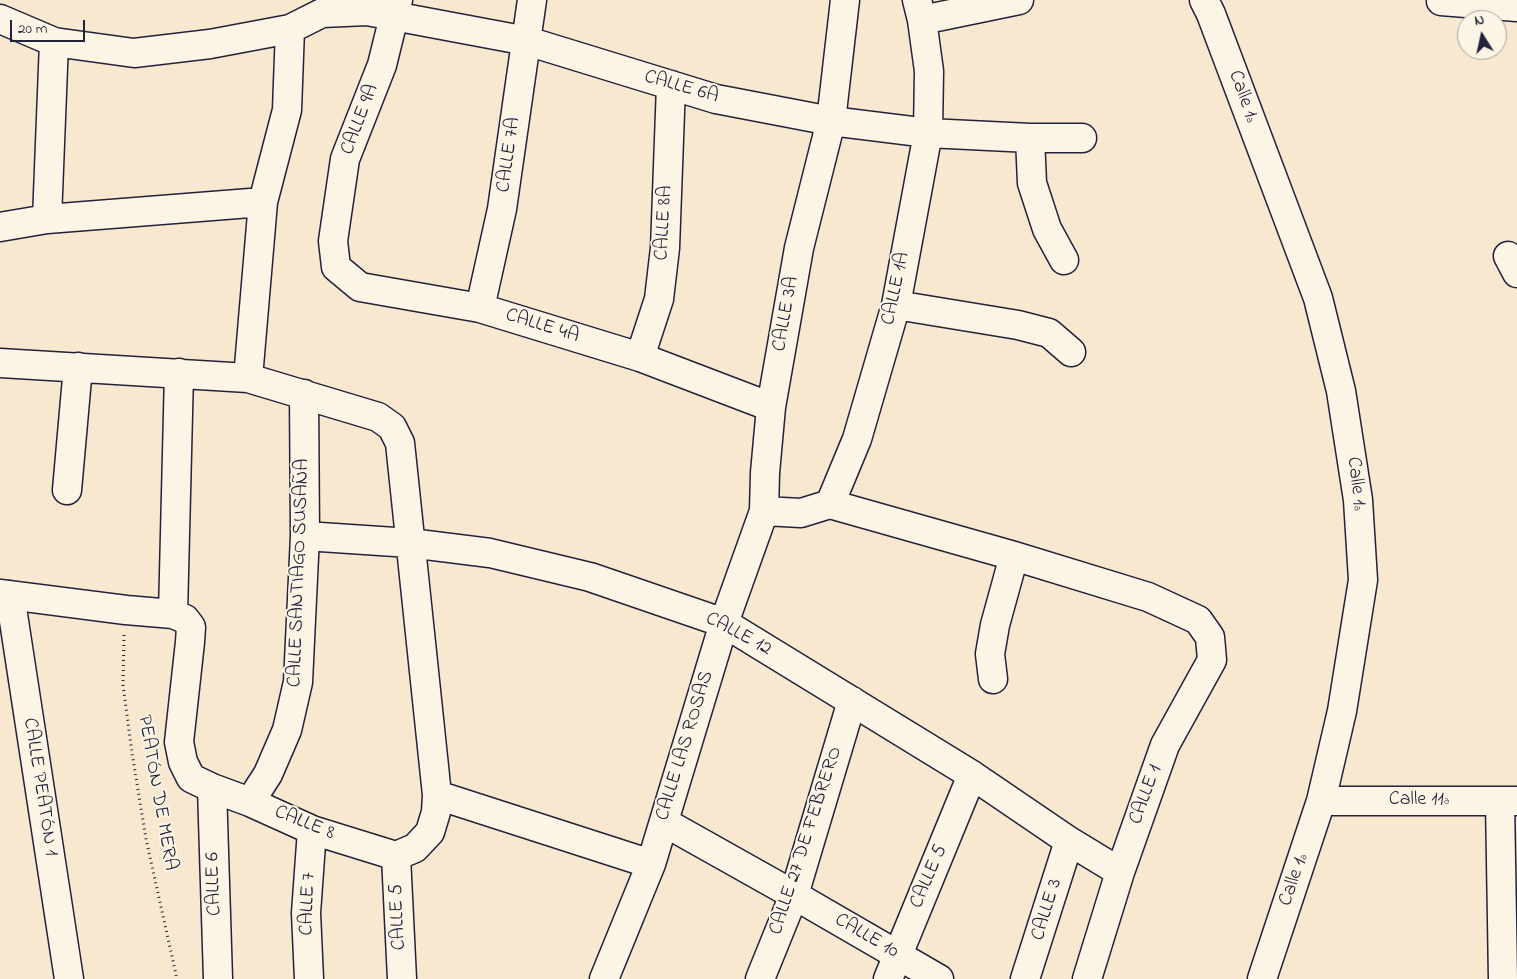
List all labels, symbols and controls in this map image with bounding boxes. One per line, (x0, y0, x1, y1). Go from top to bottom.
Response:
scale bar (12, 10, 88, 42)
north arrow (1457, 10, 1507, 60)
text: N (1473, 10, 1486, 32)
text: 20 m (18, 18, 47, 40)
street label: CALLE 6A (641, 66, 721, 110)
street label: Calle 1ª (1221, 67, 1263, 127)
street label: CALLE 9A (337, 81, 385, 159)
street label: CALLE 7A (493, 116, 527, 194)
street label: CALLE 8A (651, 185, 679, 261)
street label: CALLE 1A (878, 250, 916, 328)
street label: CALLE 3A (769, 275, 805, 353)
street label: CALLE 4A (502, 304, 582, 350)
street label: Calle 1ª (1340, 456, 1370, 512)
street label: CALLE SANTIAGO SUSAÑA (284, 458, 316, 688)
street label: CALLE 12 (701, 608, 775, 662)
street label: CALLE LAS ROSAS (652, 668, 720, 824)
street label: PEATÓN DE MERA (131, 713, 181, 873)
street label: CALLE PEATÓN 1 (16, 716, 62, 858)
street label: CALLE 27 DE FEBRERO (765, 744, 849, 938)
street label: CALLE 1 (1125, 762, 1169, 828)
street label: Calle 11ª (1389, 789, 1449, 813)
street label: CALLE 8 (270, 801, 338, 847)
street label: CALLE 5 (906, 842, 954, 912)
street label: Calle 1ª (1275, 851, 1315, 909)
street label: CALLE 6 (202, 852, 228, 916)
street label: CALLE 7 (296, 872, 322, 936)
street label: CALLE 3 (1027, 876, 1069, 944)
street label: CALLE 5 (385, 883, 413, 951)
street label: CALLE 10 (830, 909, 902, 965)

